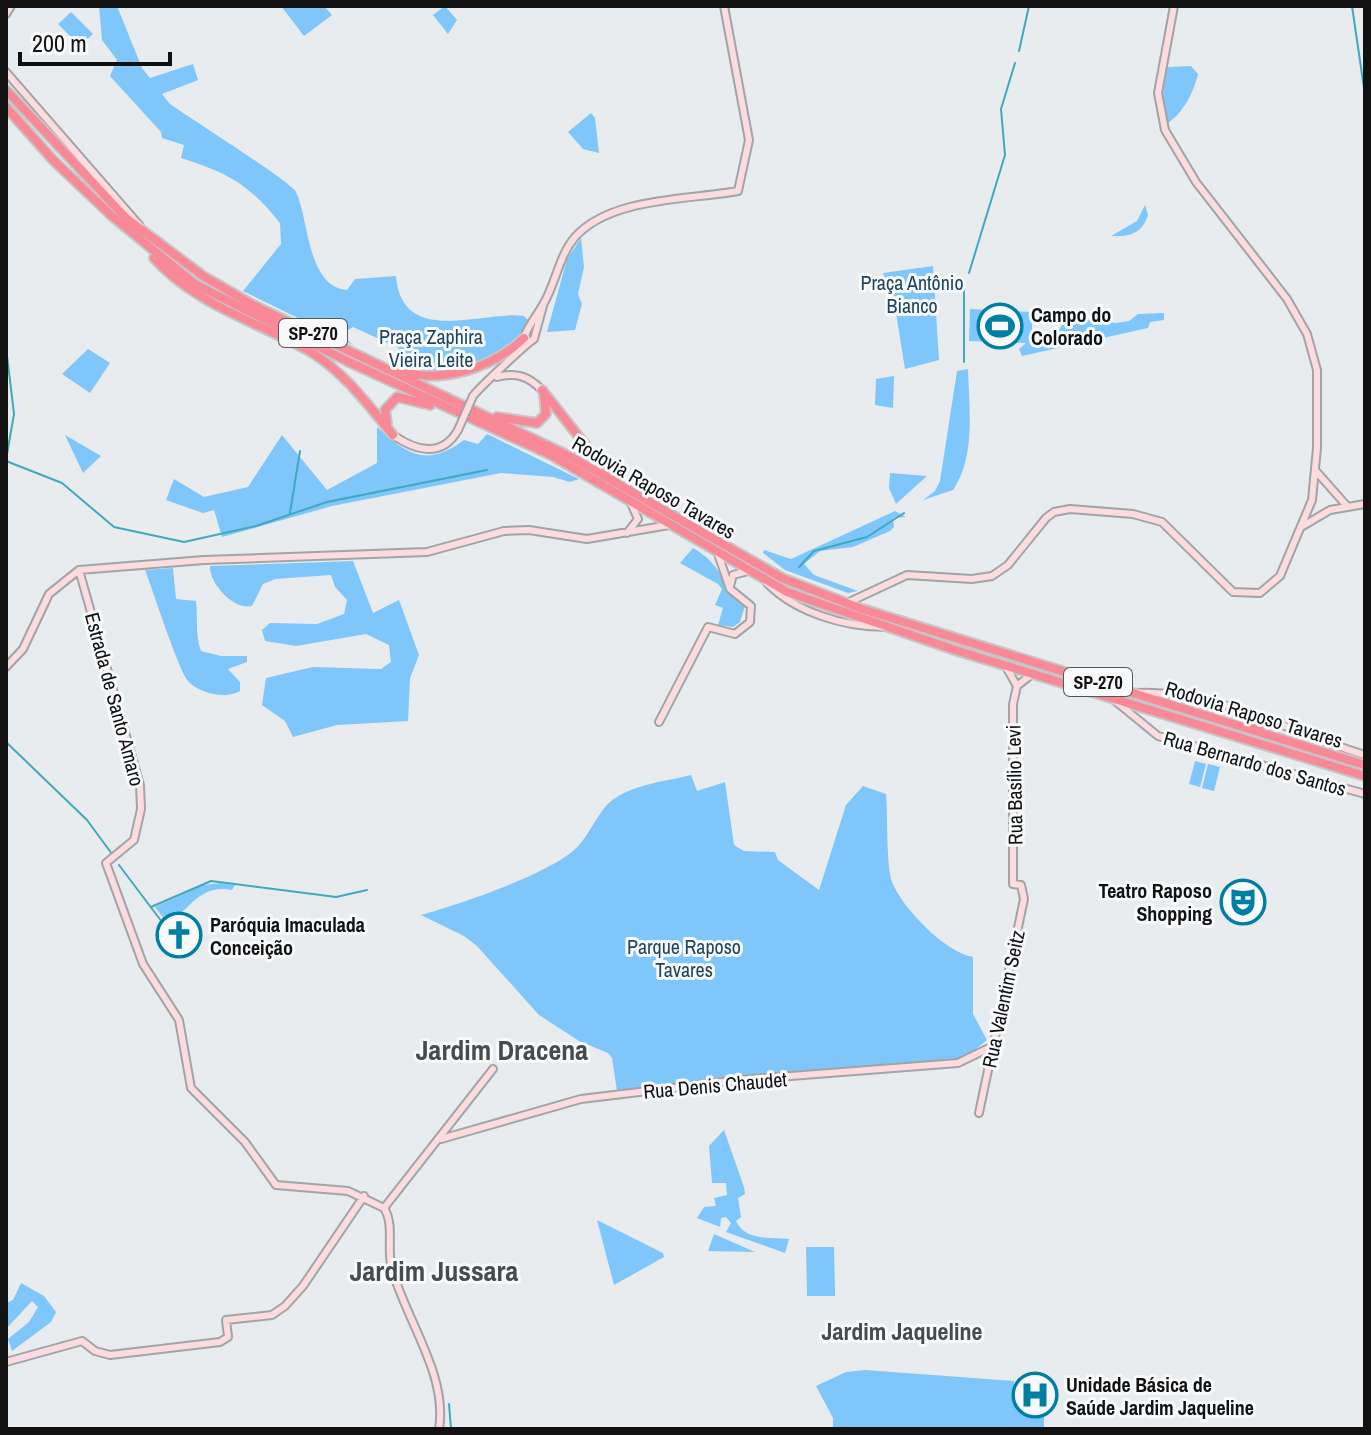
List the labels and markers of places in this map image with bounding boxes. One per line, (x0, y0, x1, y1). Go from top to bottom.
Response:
place label: Campo do Colorado (1031, 301, 1111, 351)
sports icon: Campo do Colorado (976, 302, 1024, 350)
place label: Teatro Raposo Shopping (1098, 877, 1212, 927)
theatre icon: Teatro Raposo Shopping (1219, 878, 1267, 926)
church icon: Paróquia Imaculada Conceição (155, 911, 203, 959)
place label: Paróquia Imaculada Conceição (210, 911, 365, 961)
hospital icon: Unidade Básica de Saúde Jardim Jaqueline (1011, 1371, 1059, 1419)
place label: Unidade Básica de Saúde Jardim Jaqueline (1066, 1371, 1254, 1421)

